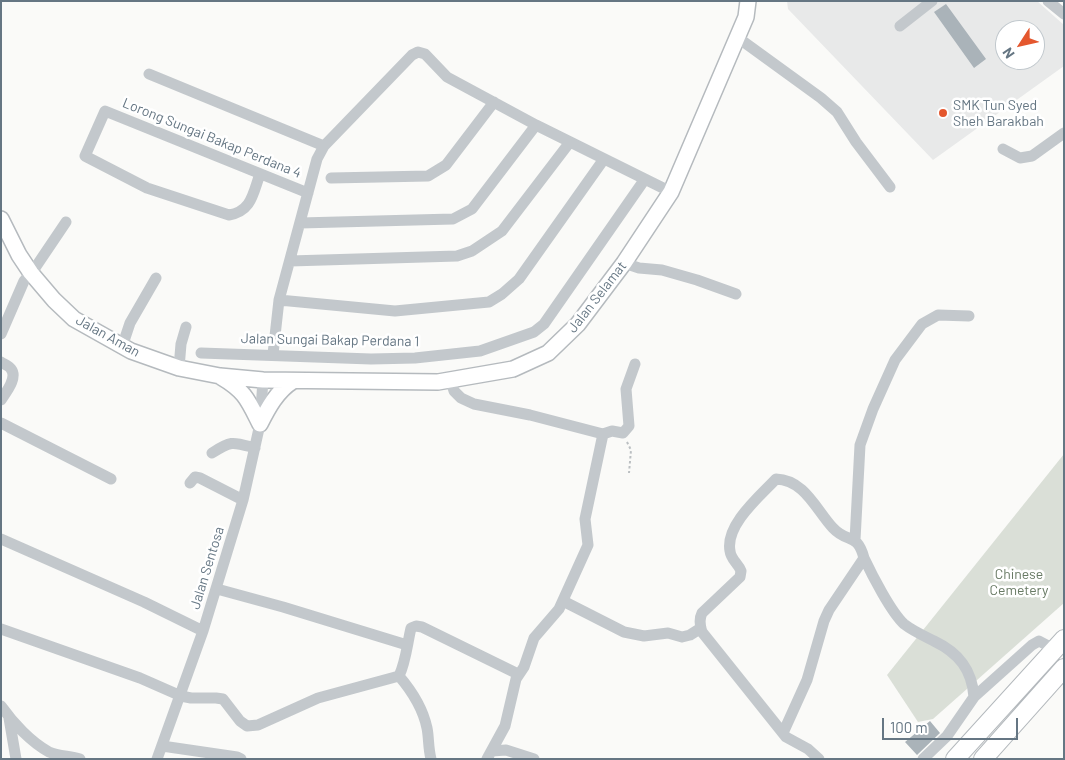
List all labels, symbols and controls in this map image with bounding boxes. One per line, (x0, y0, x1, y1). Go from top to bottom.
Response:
north arrow (995, 20, 1045, 70)
text: N (998, 45, 1018, 62)
street label: Lorong Sungai Bakap Perdana 4 (120, 94, 304, 182)
place label: SMK Tun Syed Sheh Barakbah (953, 97, 1044, 130)
marker: SMK Tun Syed Sheh Barakbah (937, 107, 949, 119)
street label: Jalan Selamat (564, 258, 630, 336)
street label: Jalan Aman (73, 312, 143, 360)
street label: Jalan Sungai Bakap Perdana 1 (241, 330, 419, 350)
street label: Jalan Sentosa (186, 525, 228, 611)
park label: Chinese Cemetery (989, 566, 1049, 598)
scale bar (885, 708, 1021, 740)
text: 100 m (890, 718, 928, 736)

